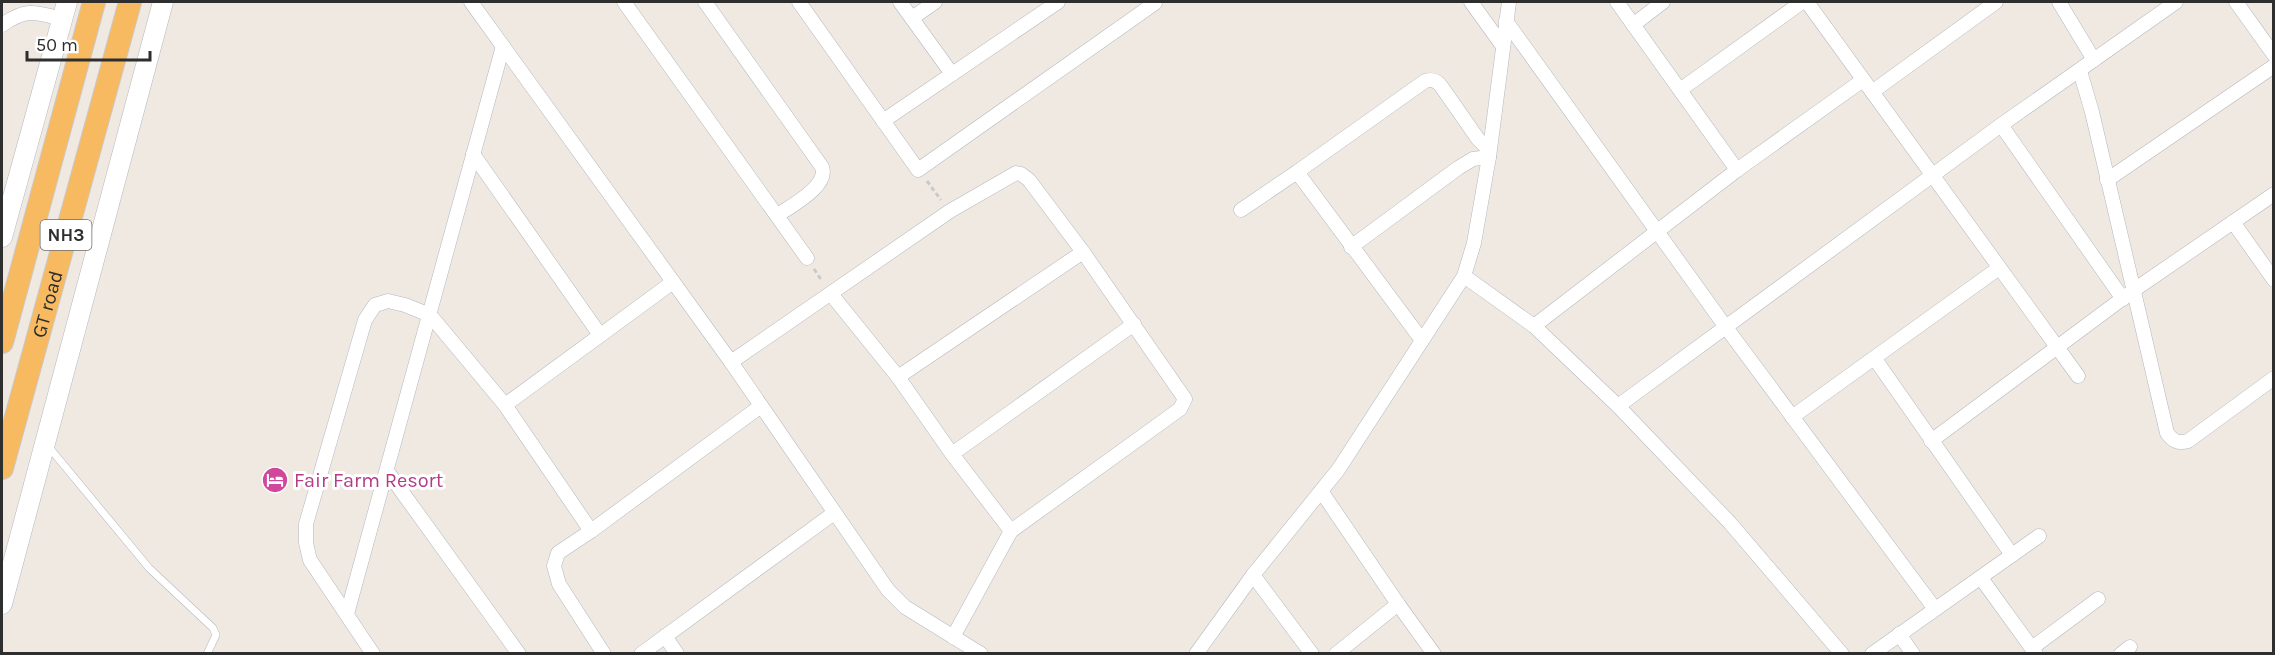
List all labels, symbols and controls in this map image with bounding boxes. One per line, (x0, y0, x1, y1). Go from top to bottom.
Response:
scale bar (27, 24, 150, 62)
text: 50 m (36, 34, 78, 56)
road number: NH3 (40, 220, 92, 250)
street label: GT road (27, 268, 67, 340)
hotel icon: Fair Farm Resort (260, 465, 290, 495)
place label: Fair Farm Resort (294, 469, 444, 492)

